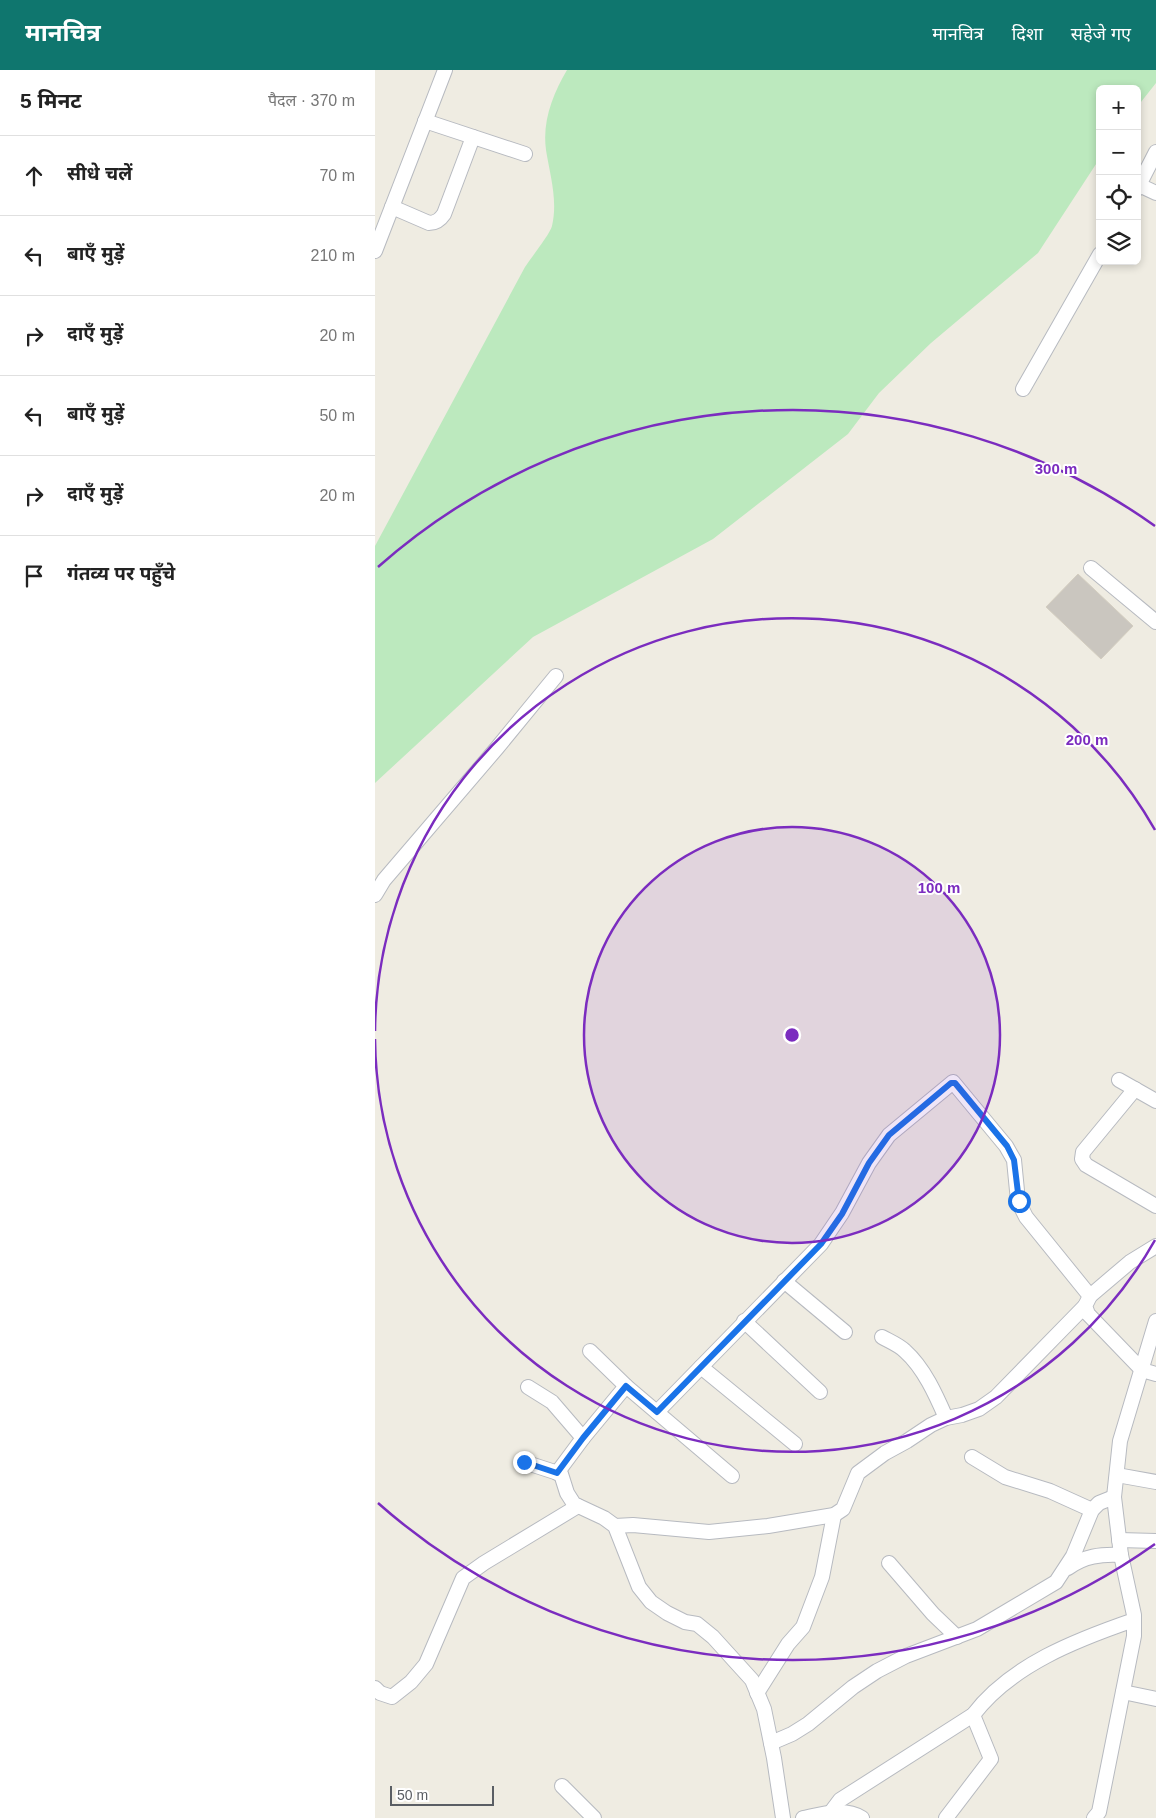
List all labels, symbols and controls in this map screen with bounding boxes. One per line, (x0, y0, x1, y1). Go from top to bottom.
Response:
text: मानचित्र (25, 19, 101, 46)
text: मानचित्र (932, 24, 984, 44)
text: दिशा (1012, 24, 1043, 44)
text: सहेजे गए (1071, 24, 1131, 44)
map controls (1096, 85, 1141, 265)
button: + (1096, 85, 1141, 130)
text: 5 मिनट (20, 89, 82, 112)
text: पैदल · 370 m (268, 92, 355, 109)
button: − (1096, 130, 1141, 175)
icon: ahead (20, 162, 48, 190)
text: सीधे चलें (67, 163, 132, 184)
text: 70 m (319, 167, 355, 184)
button: locate (1096, 175, 1141, 220)
button: layers (1096, 220, 1141, 265)
icon: left (20, 242, 48, 270)
text: बाएँ मुड़ें (67, 243, 124, 264)
text: 210 m (311, 247, 355, 264)
icon: right (20, 322, 48, 350)
text: दाएँ मुड़ें (67, 323, 123, 344)
text: 20 m (319, 327, 355, 344)
icon: left (20, 402, 48, 430)
text: बाएँ मुड़ें (67, 403, 124, 424)
text: 50 m (319, 407, 355, 424)
text: 300 m (1035, 460, 1077, 477)
icon: right (20, 482, 48, 510)
text: दाएँ मुड़ें (67, 483, 123, 504)
text: 20 m (319, 487, 355, 504)
icon: arrive (20, 562, 48, 590)
text: गंतव्य पर पहुँचे (67, 563, 175, 584)
text: 200 m (1066, 731, 1108, 748)
text: 100 m (918, 879, 960, 896)
centre of rings (783, 1026, 801, 1044)
route start (1008, 1190, 1031, 1213)
route end (513, 1451, 536, 1474)
scale bar (390, 1783, 494, 1806)
text: 50 m (397, 1787, 428, 1803)

